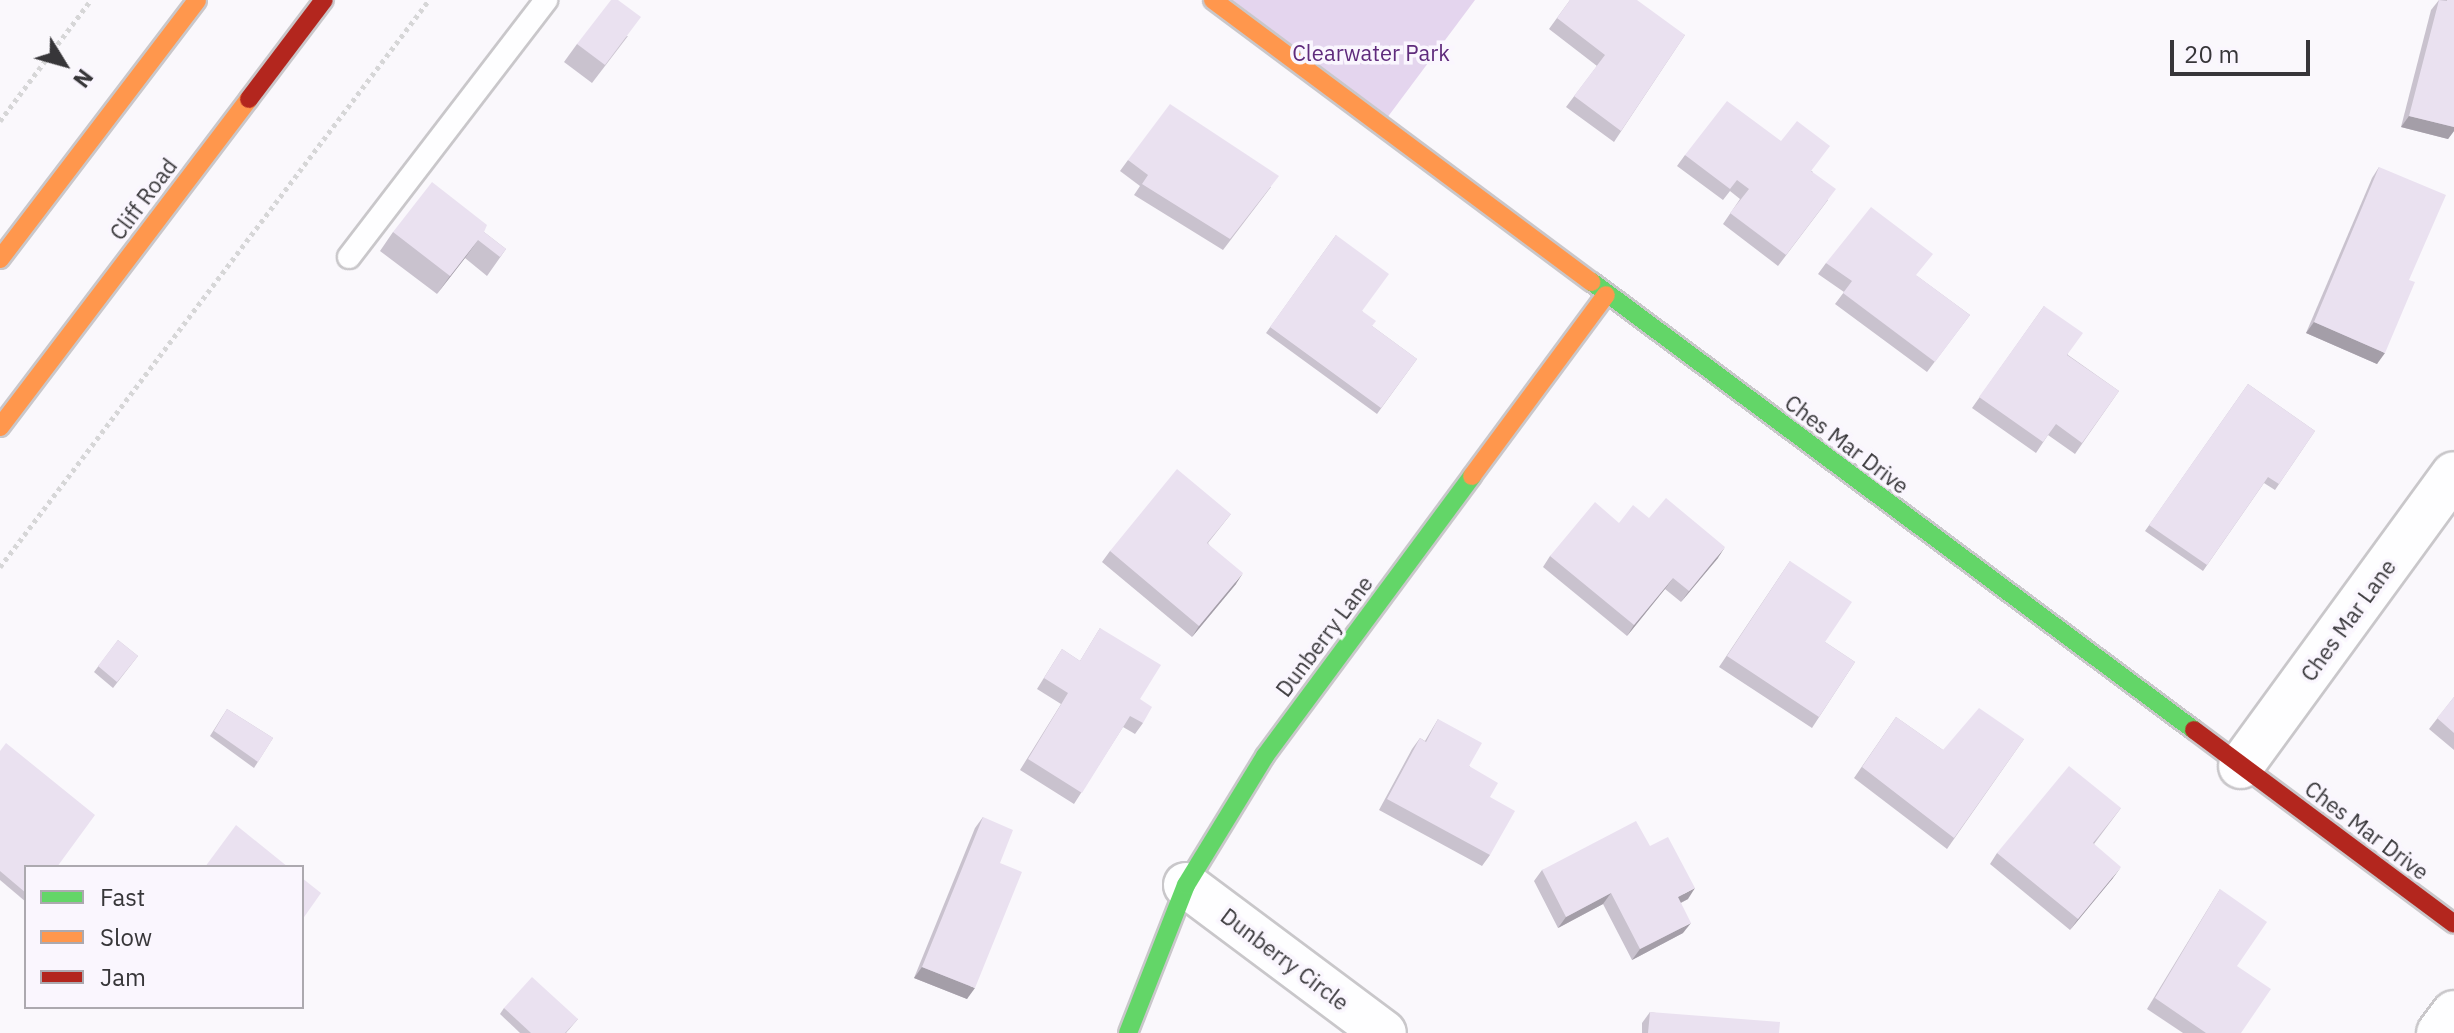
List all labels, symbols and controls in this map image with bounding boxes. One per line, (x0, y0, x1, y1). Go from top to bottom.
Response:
north arrow (24, 24, 104, 104)
scale bar (2174, 24, 2314, 74)
text: 20 m (2184, 38, 2239, 70)
park label: Clearwater Park (1292, 40, 1450, 66)
text: N (67, 64, 100, 94)
street label: Cliff Road (104, 153, 182, 245)
street label: Ches Mar Drive (1780, 389, 1914, 499)
street label: Ches Mar Lane (2295, 554, 2401, 686)
street label: Dunberry Lane (1270, 570, 1378, 702)
street label: Ches Mar Drive (2300, 775, 2434, 885)
legend (24, 865, 304, 1009)
text: Fast (100, 881, 145, 913)
street label: Dunberry Circle (1216, 902, 1354, 1016)
text: Slow (100, 921, 152, 953)
text: Jam (100, 961, 146, 993)

